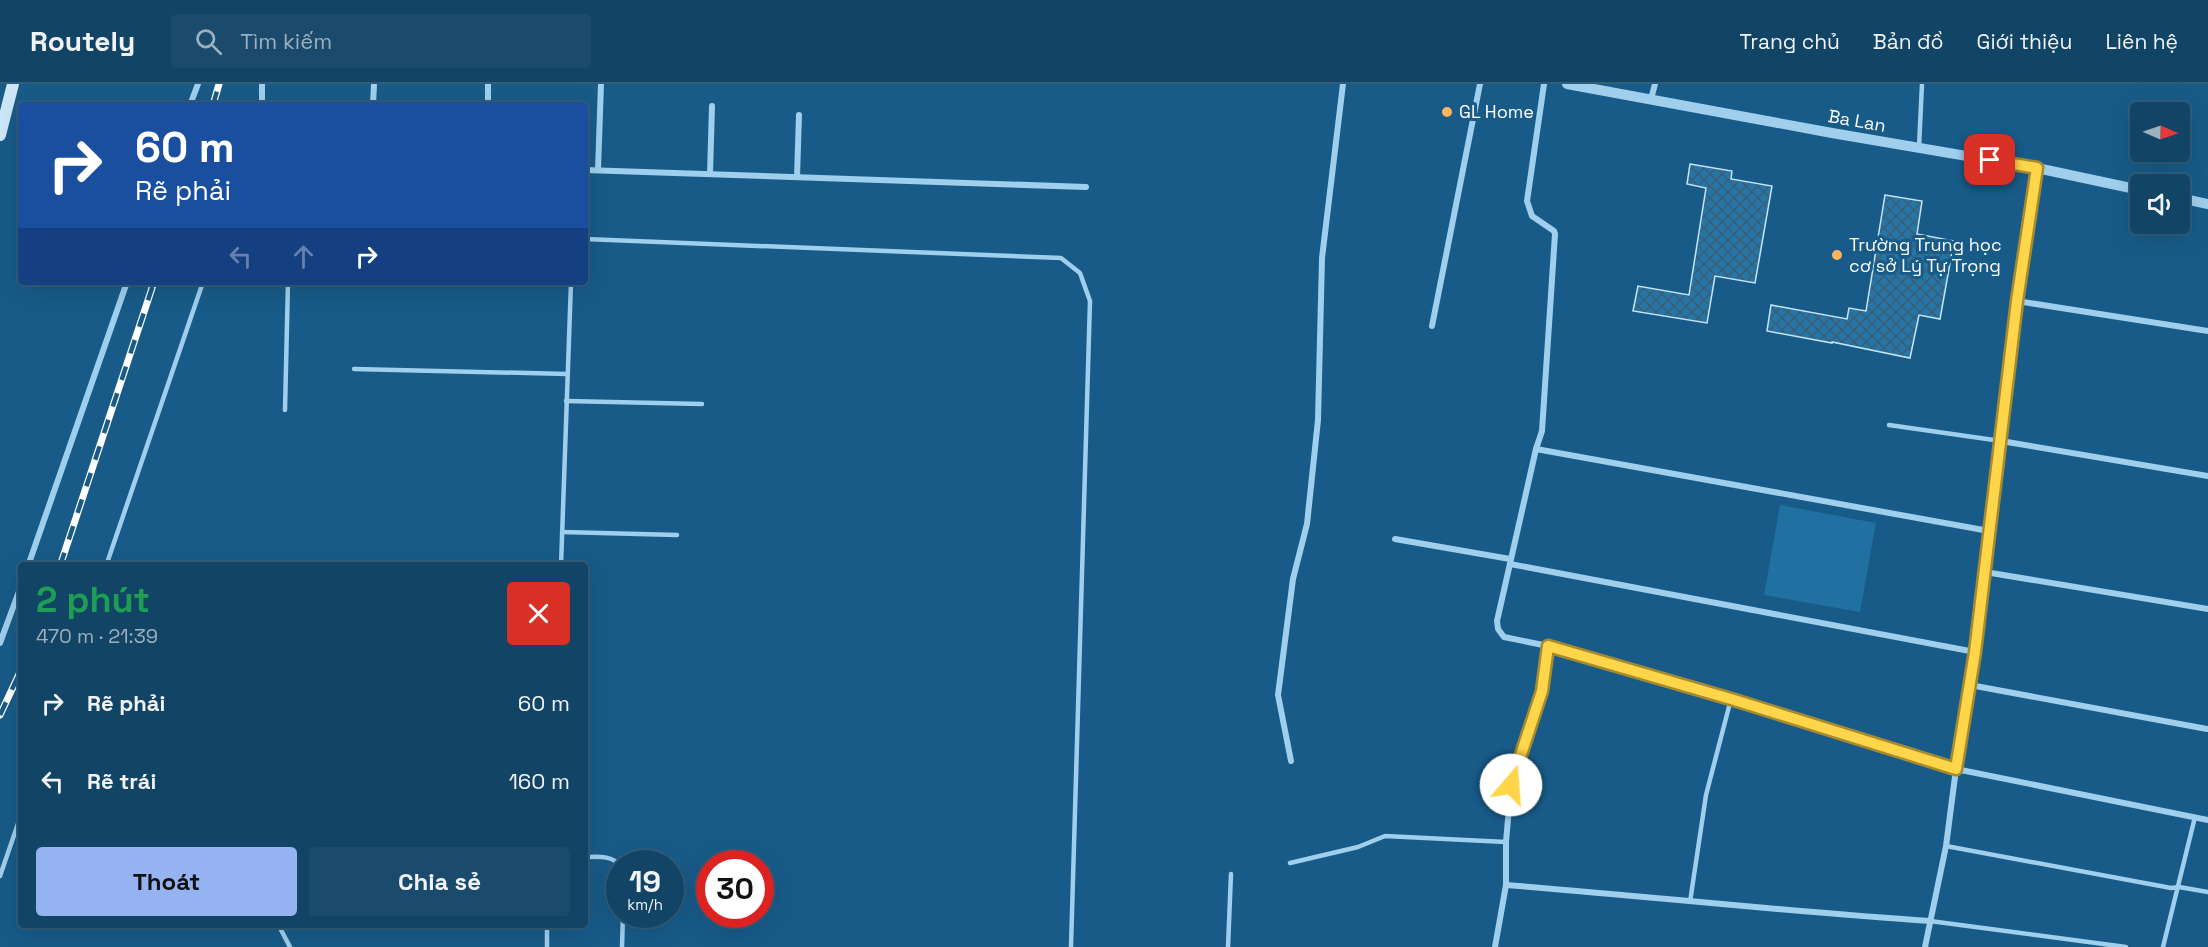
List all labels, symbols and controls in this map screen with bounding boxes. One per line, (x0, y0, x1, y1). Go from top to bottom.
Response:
search box (171, 14, 591, 68)
text: Routely (30, 23, 135, 59)
icon: search (192, 25, 225, 58)
text: Tìm kiếm (240, 27, 332, 55)
text: Trang chủ (1740, 28, 1840, 55)
text: Bản đồ (1873, 28, 1944, 55)
text: Giới thiệu (1977, 28, 2072, 55)
text: Liên hệ (2105, 28, 2178, 55)
place label: GL Home (1459, 100, 1534, 123)
north arrow (2130, 102, 2190, 162)
map controls (2130, 102, 2190, 234)
street label: Ba Lan (1826, 104, 1888, 137)
marker: GL Home (1440, 105, 1454, 119)
text: 60 m (135, 121, 235, 174)
icon: right (36, 126, 114, 204)
pin (1964, 134, 2015, 185)
icon: arrive (1973, 143, 2006, 176)
text: Rẽ phải (135, 173, 231, 208)
button: sound (2130, 174, 2190, 234)
place label: Trường Trung học cơ sở Lý Tự Trọng (1849, 233, 2002, 277)
icon: left (224, 240, 257, 273)
icon: ahead (287, 240, 320, 273)
icon: right (350, 240, 383, 273)
marker: Trường Trung học cơ sở Lý Tự Trọng (1830, 248, 1844, 262)
text: 2 phút (36, 577, 150, 623)
button: close (507, 582, 570, 645)
text: 470 m · 21:39 (36, 623, 158, 649)
icon: right (36, 687, 69, 720)
text: Rẽ phải (87, 689, 165, 717)
text: 60 m (518, 689, 570, 717)
position arrow (1479, 753, 1543, 817)
icon: left (36, 765, 69, 798)
text: Rẽ trái (87, 767, 156, 795)
text: 160 m (509, 767, 570, 795)
button: Thoát (36, 847, 297, 916)
button: Chia sẻ (309, 847, 570, 916)
speed limit sign: 30 (696, 850, 774, 928)
text: 19 (629, 862, 661, 901)
text: km/h (627, 895, 663, 914)

